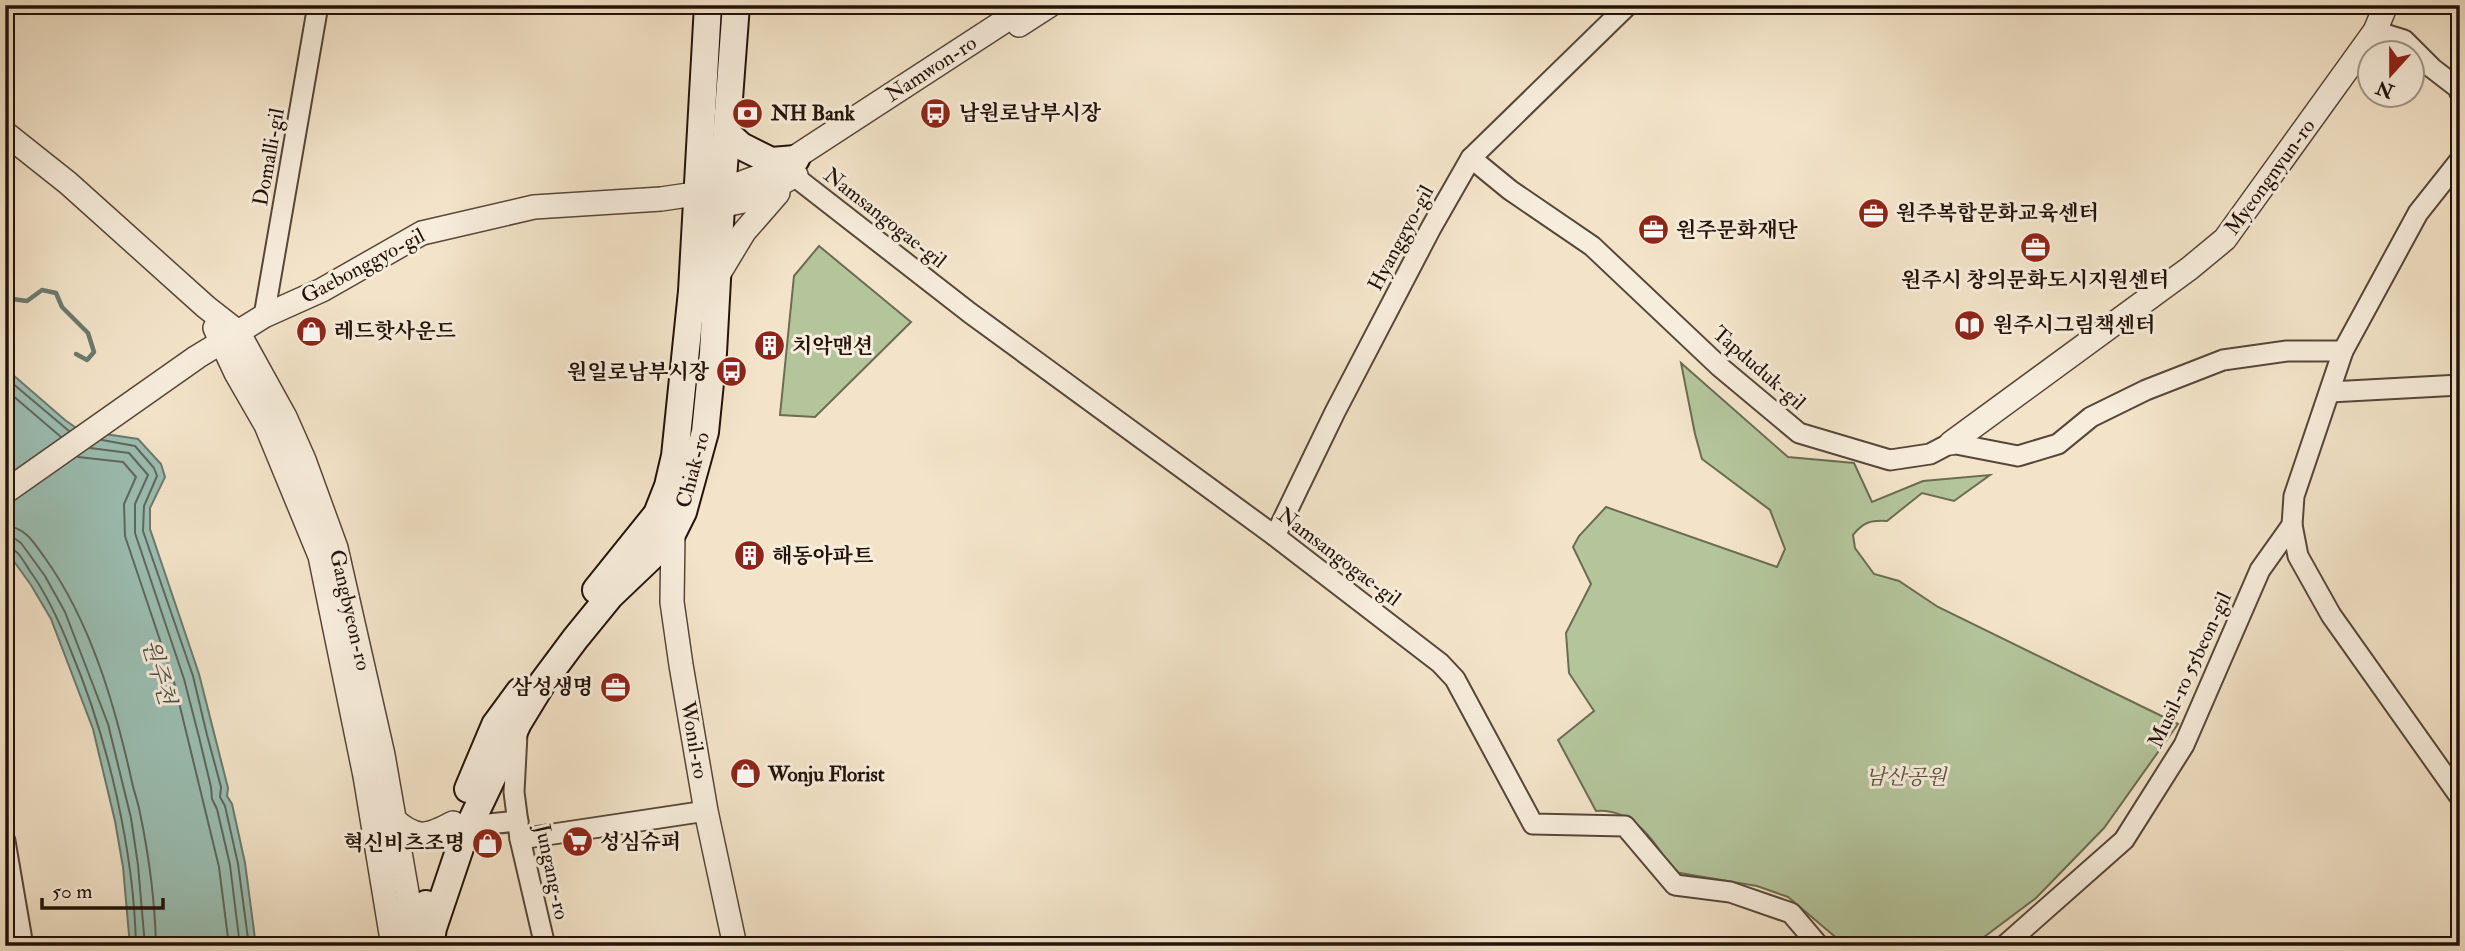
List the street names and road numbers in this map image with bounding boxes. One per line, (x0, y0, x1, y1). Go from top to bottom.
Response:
street label: Namwon-ro (880, 30, 982, 108)
street label: Domalli-gil (247, 105, 291, 208)
street label: Myeongnyun-ro (2219, 114, 2321, 240)
street label: Namsangogae-gil (818, 162, 952, 275)
street label: Hyanggyo-gil (1362, 180, 1440, 295)
street label: Gaebonggyo-gil (296, 222, 430, 310)
street label: Tapduduk-gil (1707, 320, 1812, 416)
street label: Chiak-ro (670, 429, 716, 511)
street label: Namsangogae-gil (1272, 502, 1407, 613)
street label: Gangbyeon-ro (323, 547, 377, 673)
street label: Musil-ro 55beon-gil (2142, 587, 2238, 752)
street label: Wonil-ro (674, 698, 714, 781)
street label: Jungang-ro (529, 821, 575, 922)

